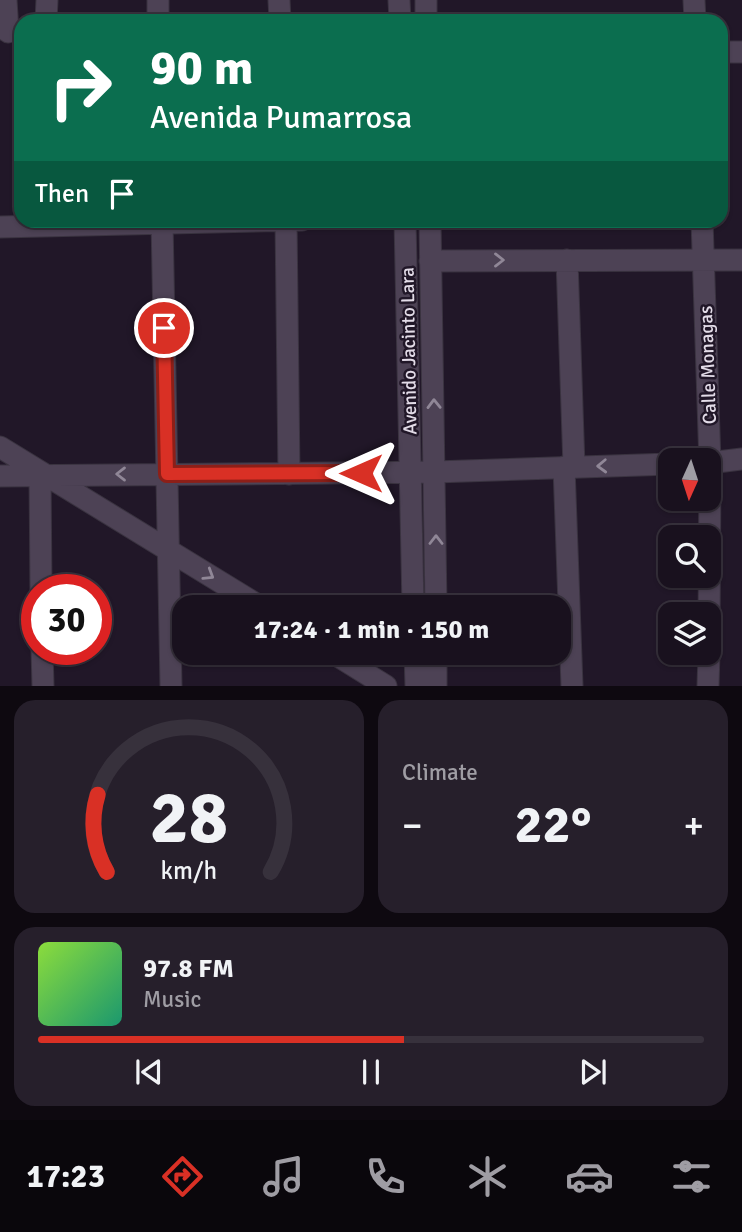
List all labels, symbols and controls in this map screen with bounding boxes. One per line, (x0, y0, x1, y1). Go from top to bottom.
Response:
text: 90 m (150, 38, 253, 98)
icon: right (35, 42, 126, 133)
text: Avenida Pumarrosa (150, 98, 412, 137)
icon: arrive (103, 175, 141, 213)
text: Then (35, 178, 89, 210)
one-way arrow (494, 252, 504, 268)
street label: Avenido Jacinto Lara (396, 267, 422, 435)
pin (134, 298, 194, 358)
street label: Calle Monagas (694, 305, 722, 425)
icon: arrive (145, 309, 183, 347)
one-way arrow (426, 398, 441, 409)
position arrow (324, 436, 398, 510)
north arrow (658, 448, 721, 511)
map controls (658, 448, 721, 665)
one-way arrow (596, 458, 607, 474)
one-way arrow (115, 466, 126, 482)
button: search (658, 525, 721, 588)
one-way arrow (428, 534, 443, 545)
one-way arrow (202, 566, 215, 579)
speed limit sign: 30 (21, 574, 112, 665)
button: layers (658, 602, 721, 665)
text: 17:24 · 1 min · 150 m (254, 614, 489, 646)
text: Climate (402, 758, 478, 787)
text: 28 (150, 775, 228, 864)
text: 22° (515, 793, 591, 857)
text: − (402, 802, 423, 849)
text: + (683, 802, 704, 849)
text: km/h (161, 855, 217, 886)
text: 97.8 FM (143, 953, 234, 985)
text: Music (143, 985, 201, 1014)
icon: previous (130, 1053, 168, 1091)
icon: pause (352, 1053, 390, 1091)
icon: next (574, 1053, 612, 1091)
icon: directions (158, 1152, 207, 1201)
icon: music (259, 1152, 308, 1201)
icon: phone (361, 1152, 410, 1201)
icon: climate (463, 1152, 512, 1201)
icon: car (565, 1152, 614, 1201)
icon: filters (667, 1152, 716, 1201)
text: 17:23 (26, 1157, 105, 1196)

